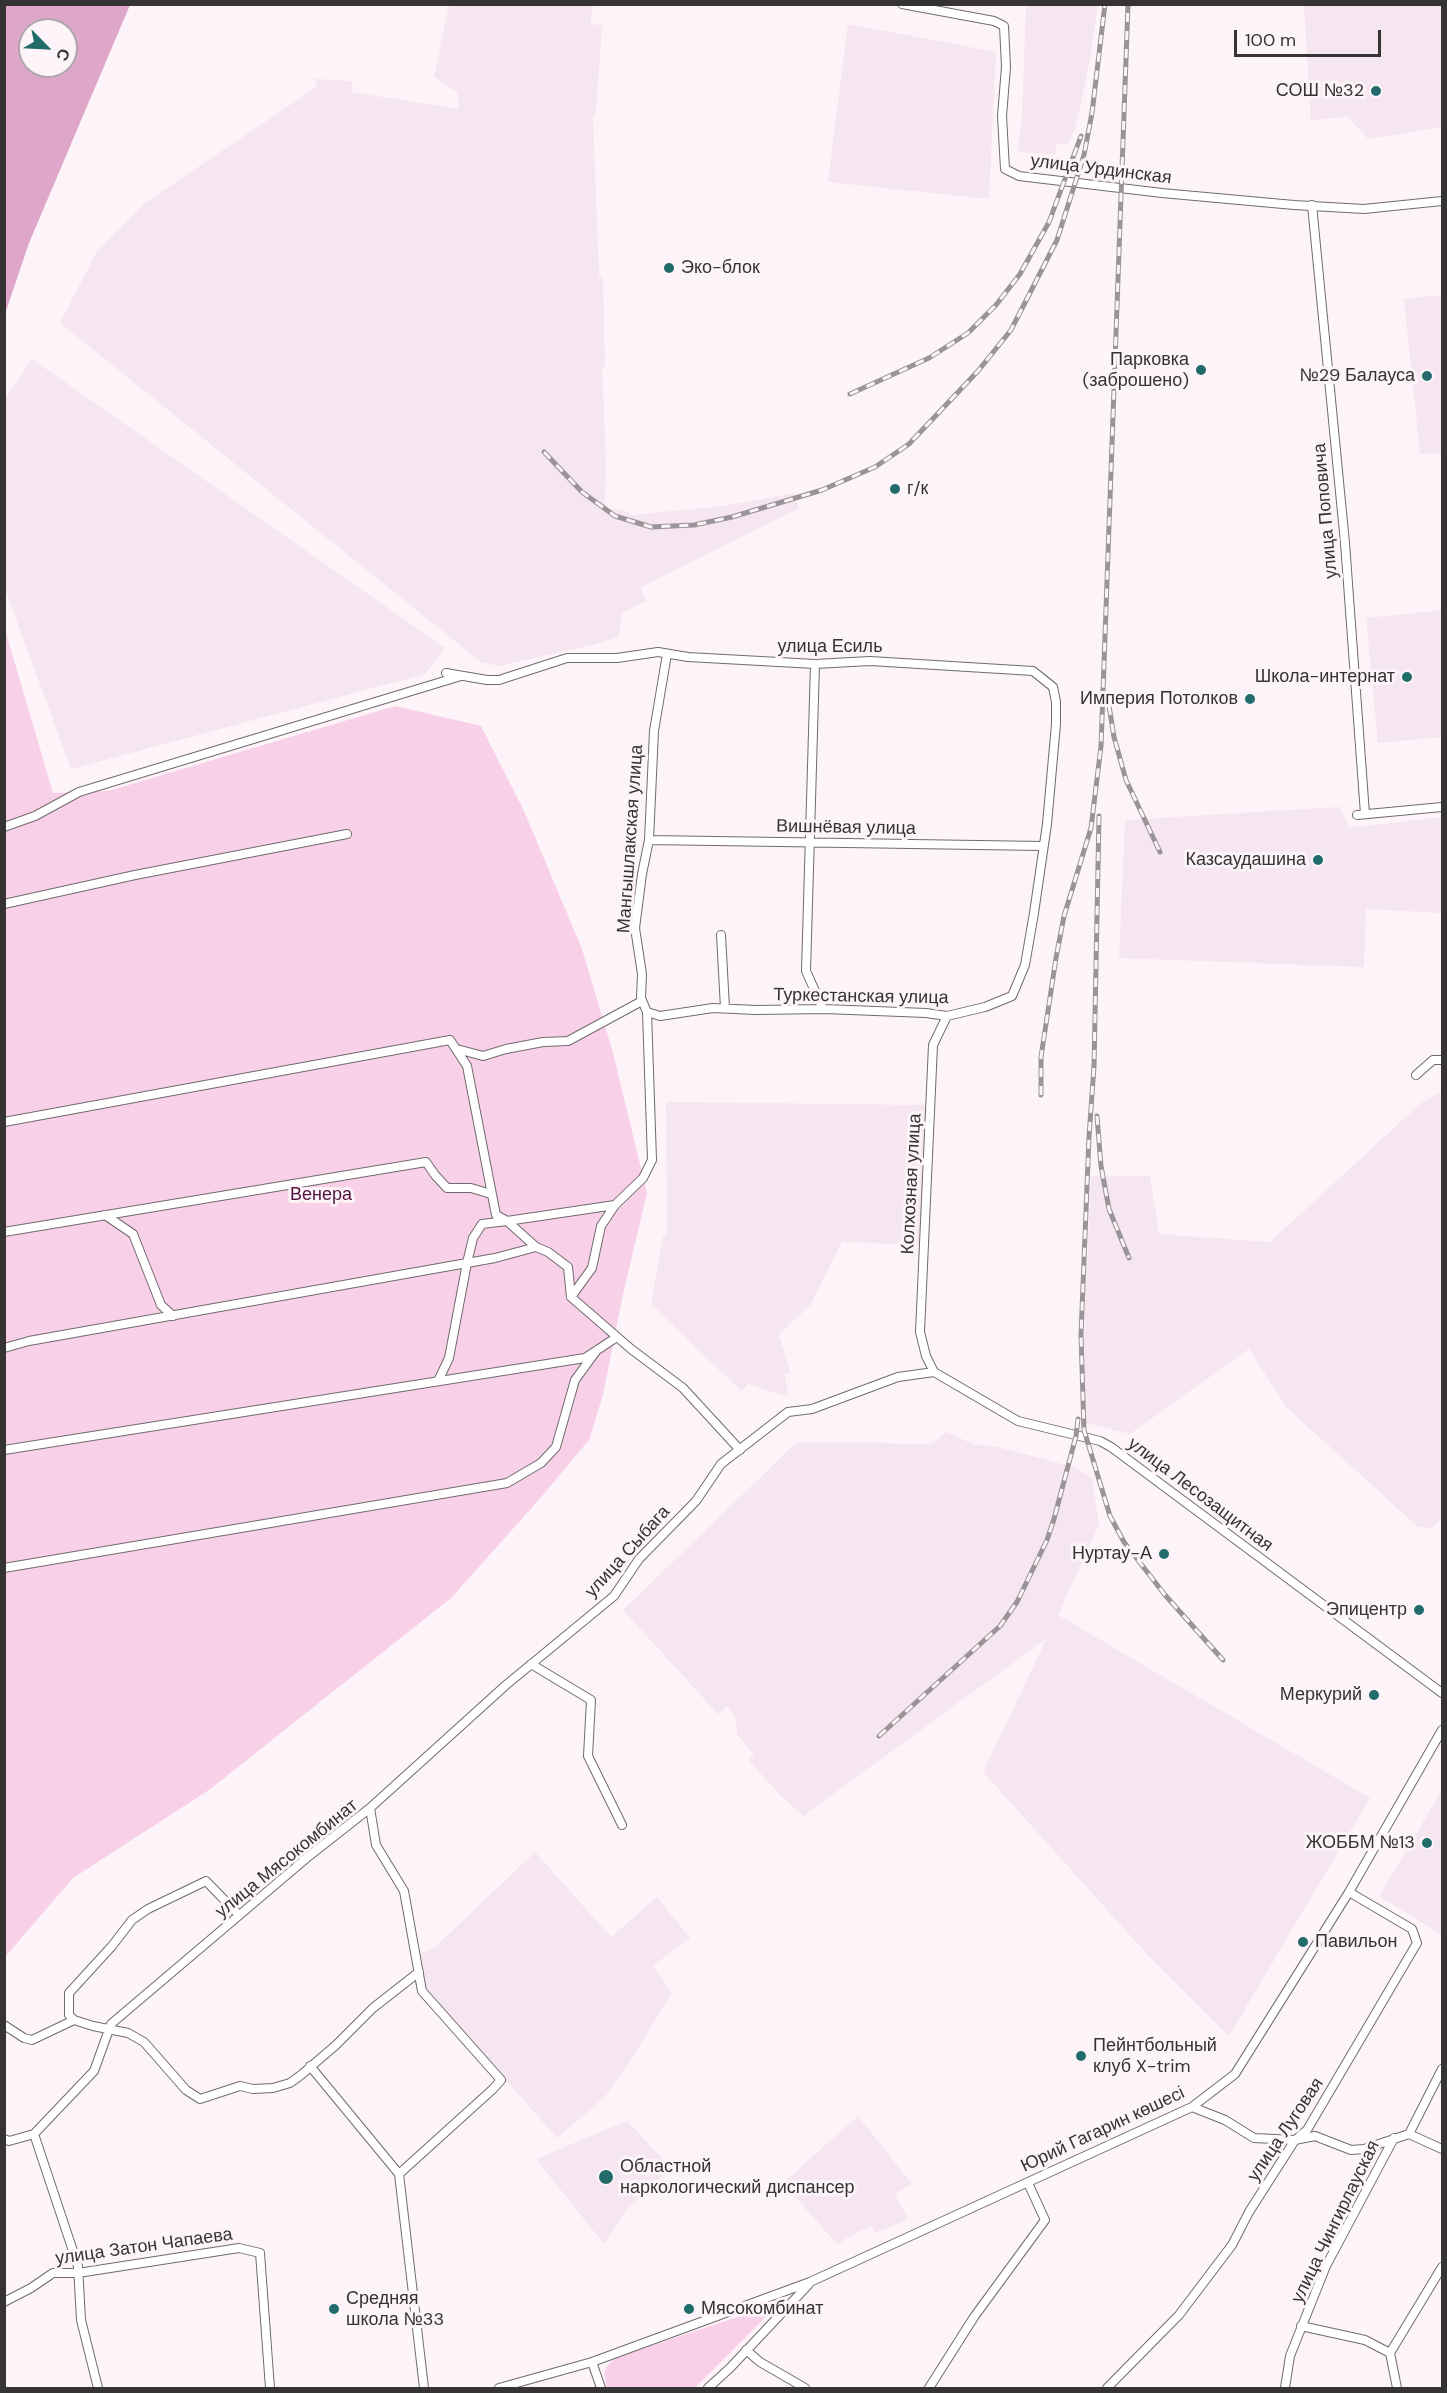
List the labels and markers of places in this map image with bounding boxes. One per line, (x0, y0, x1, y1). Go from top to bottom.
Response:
place label: СОШ №32 (1276, 80, 1364, 102)
marker: СОШ №32 (1369, 84, 1383, 98)
place label: Эко-блок (681, 257, 760, 279)
marker: Эко-блок (662, 261, 676, 275)
place label: Парковка (заброшено) (1083, 349, 1189, 392)
marker: Парковка (заброшено) (1194, 363, 1208, 377)
place label: №29 Балауса (1299, 365, 1415, 387)
marker: №29 Балауса (1420, 369, 1434, 383)
place label: г/к (907, 478, 928, 500)
marker: г/к (888, 482, 902, 496)
place label: Школа-интернат (1255, 666, 1395, 688)
marker: Школа-интернат (1400, 670, 1414, 684)
place label: Империя Потолков (1080, 688, 1238, 710)
marker: Империя Потолков (1243, 692, 1257, 706)
place label: Казсаудашина (1185, 849, 1306, 871)
marker: Казсаудашина (1311, 853, 1325, 867)
place label: Нуртау-А (1072, 1543, 1152, 1565)
marker: Нуртау-А (1157, 1547, 1171, 1561)
place label: Эпицентр (1326, 1599, 1407, 1621)
marker: Эпицентр (1412, 1603, 1426, 1617)
place label: Меркурий (1280, 1684, 1362, 1706)
marker: Меркурий (1367, 1688, 1381, 1702)
place label: ЖОББМ №13 (1306, 1832, 1415, 1854)
marker: ЖОББМ №13 (1420, 1836, 1434, 1850)
place label: Павильон (1315, 1931, 1397, 1953)
marker: Павильон (1296, 1935, 1310, 1949)
place label: Пейнтбольный клуб X-trim (1093, 2035, 1217, 2078)
marker: Пейнтбольный клуб X-trim (1074, 2049, 1088, 2063)
place label: Областной наркологический диспансер (620, 2156, 854, 2198)
marker: Областной наркологический диспансер (597, 2168, 615, 2186)
place label: Средняя школа №33 (346, 2288, 444, 2330)
place label: Мясокомбинат (701, 2298, 823, 2320)
marker: Средняя школа №33 (327, 2302, 341, 2316)
marker: Мясокомбинат (682, 2302, 696, 2316)

